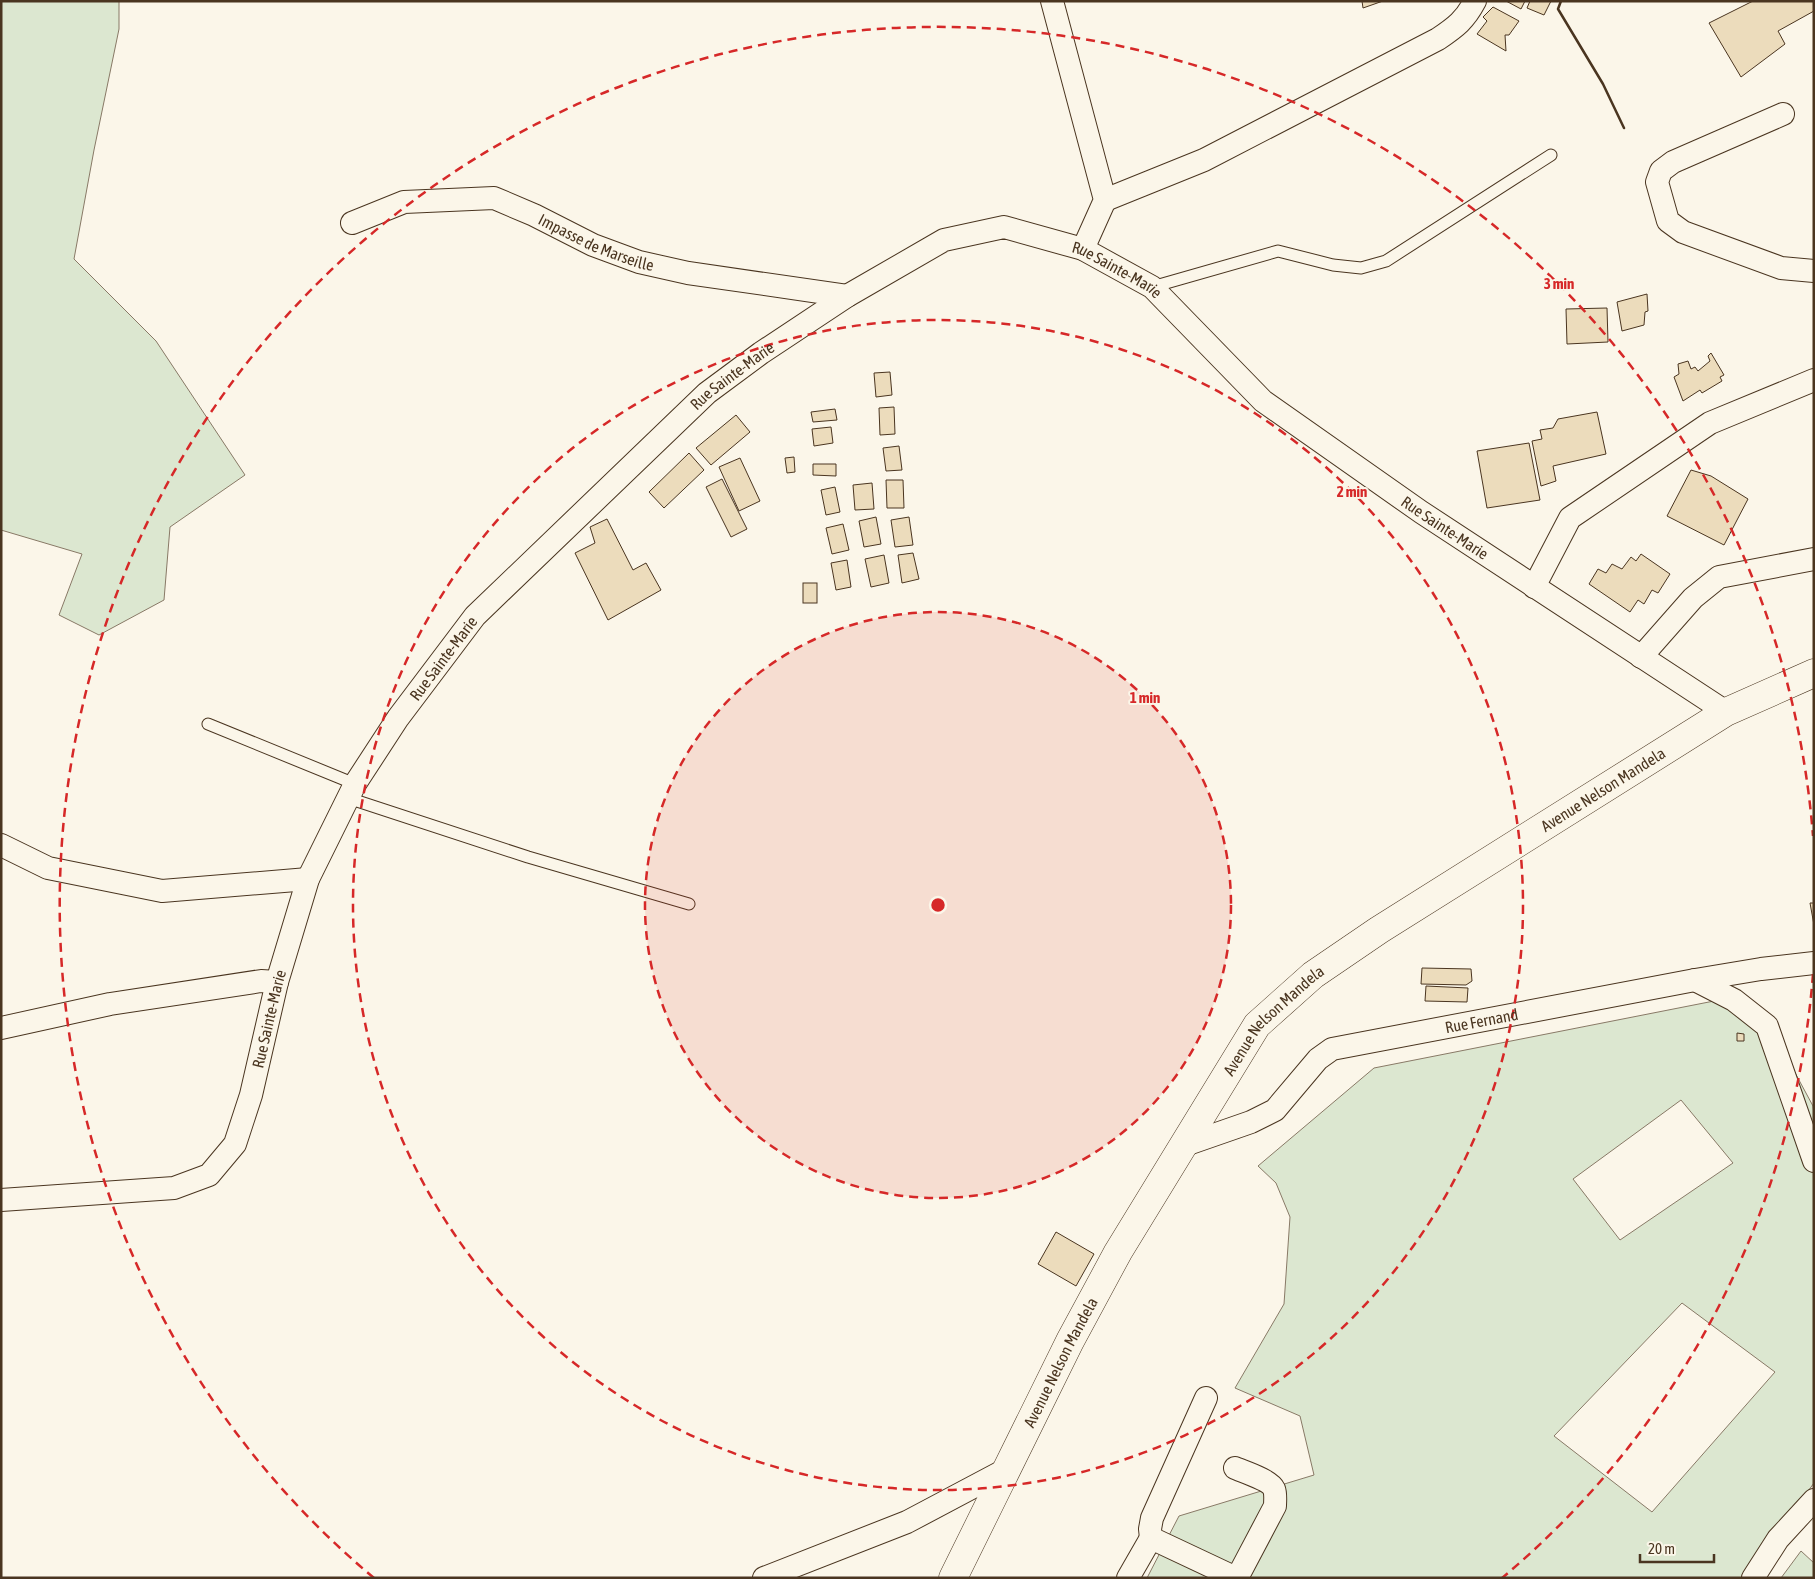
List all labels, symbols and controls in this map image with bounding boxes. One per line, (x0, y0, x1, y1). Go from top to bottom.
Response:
street label: Impasse de Marseille (536, 210, 656, 274)
street label: Rue Sainte-Marie (1070, 237, 1166, 301)
text: 3 min (1544, 275, 1574, 292)
street label: Rue Sainte-Marie (686, 338, 777, 413)
text: 2 min (1337, 483, 1367, 500)
street label: Rue Sainte-Marie (1398, 492, 1492, 563)
street label: Rue Sainte-Marie (406, 613, 481, 704)
text: 1 min (1130, 689, 1160, 706)
street label: Avenue Nelson Mandela (1538, 744, 1668, 835)
centre of rings (929, 896, 947, 914)
street label: Avenue Nelson Mandela (1219, 961, 1327, 1078)
street label: Rue Sainte-Marie (249, 967, 289, 1070)
street label: Rue Fernand (1444, 1005, 1520, 1036)
street label: Avenue Nelson Mandela (1020, 1294, 1101, 1430)
scale bar (1640, 1532, 1714, 1564)
text: 20 m (1648, 1540, 1675, 1557)

